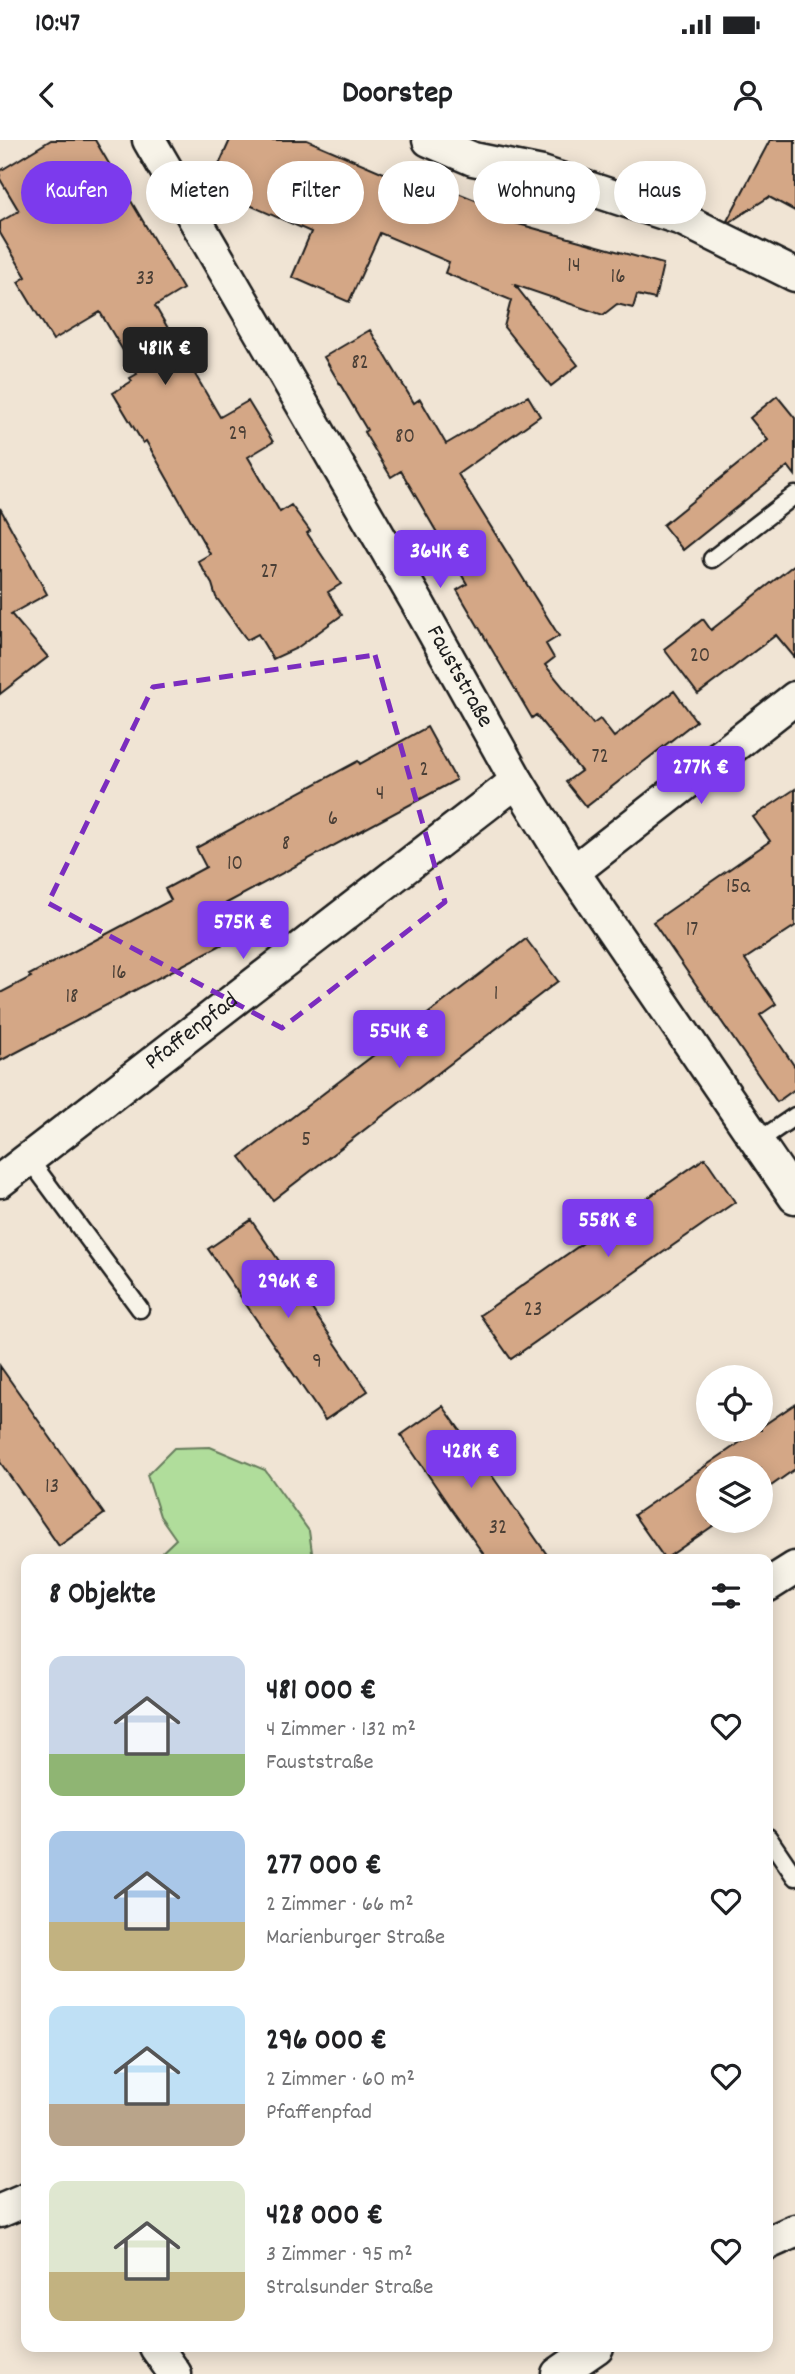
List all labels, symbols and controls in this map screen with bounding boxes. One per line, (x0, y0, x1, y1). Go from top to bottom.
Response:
text: 10:47 (35, 6, 80, 43)
text: Doorstep (342, 72, 453, 118)
icon: back (28, 76, 66, 114)
icon: person (729, 76, 767, 114)
chip: Kaufen (21, 161, 132, 224)
chip: Mieten (146, 161, 253, 224)
chip: Filter (267, 161, 364, 224)
chip: Neu (378, 161, 459, 224)
chip: Wohnung (473, 161, 600, 224)
chip: Haus (614, 161, 706, 224)
house number: 14 (567, 252, 581, 282)
house number: 16 (611, 263, 625, 293)
house number: 33 (136, 265, 154, 295)
pin: 481K € (108, 328, 222, 387)
text: 481K € (139, 333, 191, 366)
house number: 82 (351, 349, 369, 379)
house number: 29 (229, 420, 247, 450)
house number: 80 (395, 423, 415, 453)
pin: 364K € (383, 531, 497, 590)
text: 364K € (410, 536, 470, 569)
house number: 27 (260, 558, 278, 588)
street label: Fauststraße (417, 620, 501, 734)
house number: 20 (690, 642, 710, 672)
house number: 72 (591, 743, 609, 773)
pin: 277K € (644, 746, 758, 806)
text: 277K € (673, 752, 729, 785)
house number: 2 (419, 756, 429, 786)
house number: 4 (376, 780, 384, 810)
house number: 6 (328, 805, 338, 835)
house number: 8 (282, 830, 290, 860)
house number: 10 (227, 850, 243, 880)
house number: 15a (726, 873, 751, 903)
pin: 575K € (186, 902, 300, 961)
text: 575K € (214, 907, 272, 940)
house number: 17 (686, 916, 698, 946)
house number: 16 (112, 959, 126, 989)
house number: 1 (494, 980, 498, 1010)
house number: 18 (65, 983, 79, 1013)
street label: Pfaffenpfad (138, 985, 246, 1080)
pin: 554K € (342, 1010, 456, 1070)
text: 554K € (369, 1016, 429, 1049)
house number: 5 (301, 1126, 311, 1156)
pin: 558K € (551, 1200, 665, 1259)
text: 558K € (578, 1205, 638, 1238)
pin: 296K € (231, 1260, 345, 1320)
text: 296K € (258, 1266, 318, 1299)
house number: 23 (524, 1296, 542, 1326)
house number: 9 (312, 1348, 322, 1378)
map controls (696, 1365, 773, 1533)
button: locate (696, 1365, 773, 1442)
pin: 428K € (414, 1430, 528, 1490)
text: 428K € (442, 1436, 500, 1469)
button: layers (696, 1456, 773, 1533)
house number: 13 (45, 1473, 59, 1503)
house number: 32 (489, 1514, 507, 1544)
text: 8 Objekte (49, 1575, 156, 1618)
icon: filters (707, 1577, 745, 1615)
text: 481 000 € (266, 1671, 377, 1714)
icon: home (105, 1684, 189, 1768)
icon: heart (707, 1707, 745, 1745)
text: 4 Zimmer · 132 m² (266, 1714, 416, 1747)
text: Fauststraße (266, 1747, 374, 1780)
text: 277 000 € (266, 1846, 382, 1889)
icon: home (105, 1859, 189, 1943)
icon: heart (707, 1882, 745, 1920)
text: 2 Zimmer · 66 m² (266, 1889, 414, 1922)
text: Marienburger Straße (266, 1922, 445, 1955)
text: 296 000 € (266, 2021, 387, 2064)
icon: home (105, 2034, 189, 2118)
icon: heart (707, 2057, 745, 2095)
text: 2 Zimmer · 60 m² (266, 2064, 415, 2097)
text: Pfaffenpfad (266, 2097, 372, 2130)
text: 428 000 € (266, 2196, 383, 2239)
icon: home (105, 2209, 189, 2293)
icon: heart (707, 2232, 745, 2270)
text: 3 Zimmer · 95 m² (266, 2239, 413, 2272)
text: Stralsunder Straße (266, 2272, 433, 2305)

